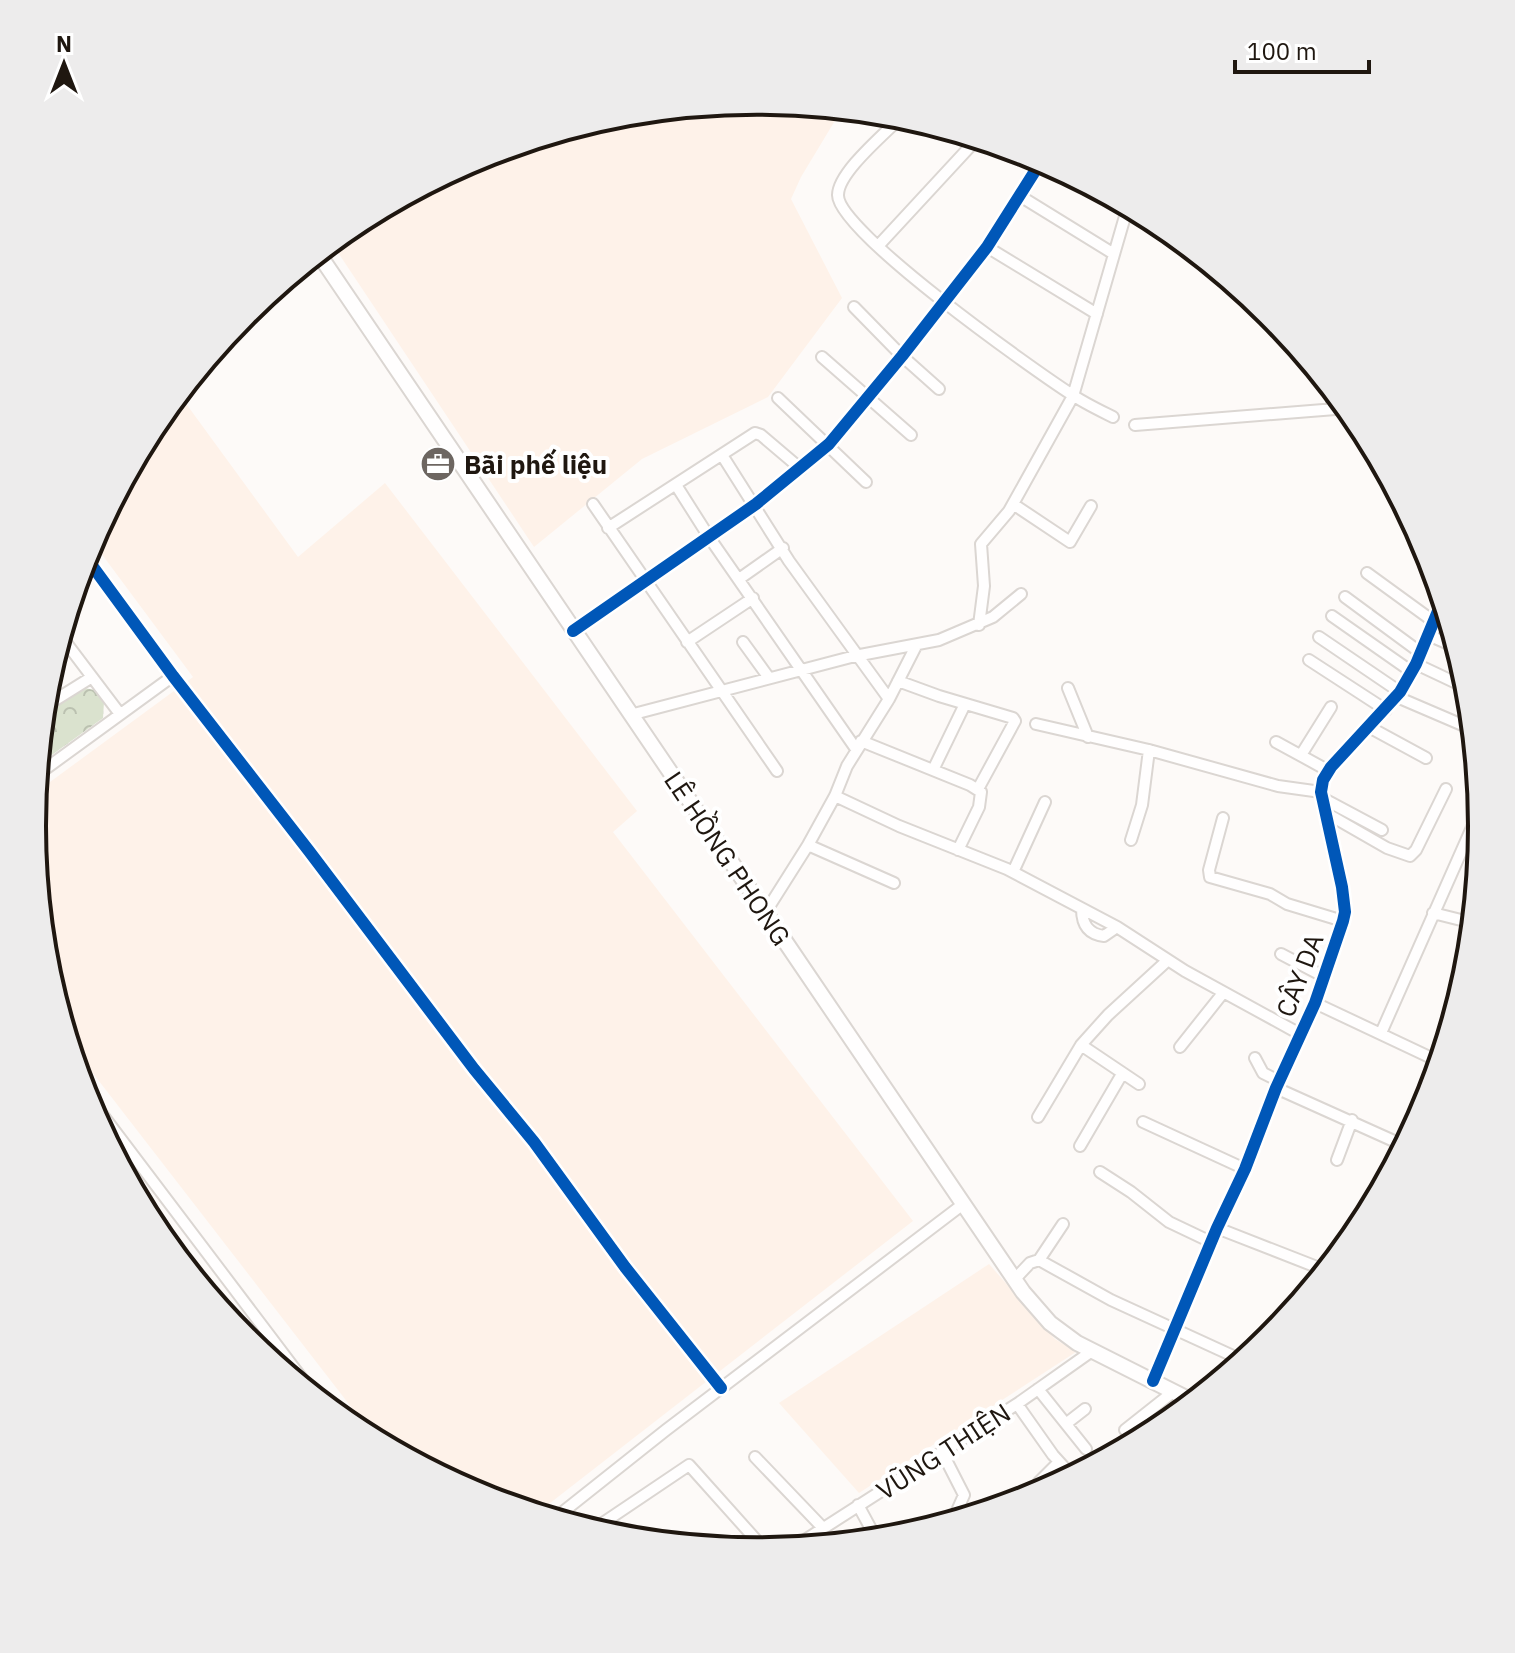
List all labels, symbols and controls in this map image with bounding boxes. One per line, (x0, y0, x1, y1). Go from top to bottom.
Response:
north arrow (24, 24, 104, 104)
scale bar (1235, 24, 1369, 74)
text: N (56, 29, 72, 58)
text: 100 m (1247, 35, 1317, 67)
office icon: Bãi phế liệu (419, 445, 457, 483)
place label: Bãi phế liệu (464, 447, 607, 481)
street label: LÊ HỒNG PHONG (657, 763, 800, 952)
street label: CÂY DA (1268, 928, 1331, 1022)
street label: VŨNG THIỆN (869, 1395, 1017, 1507)

